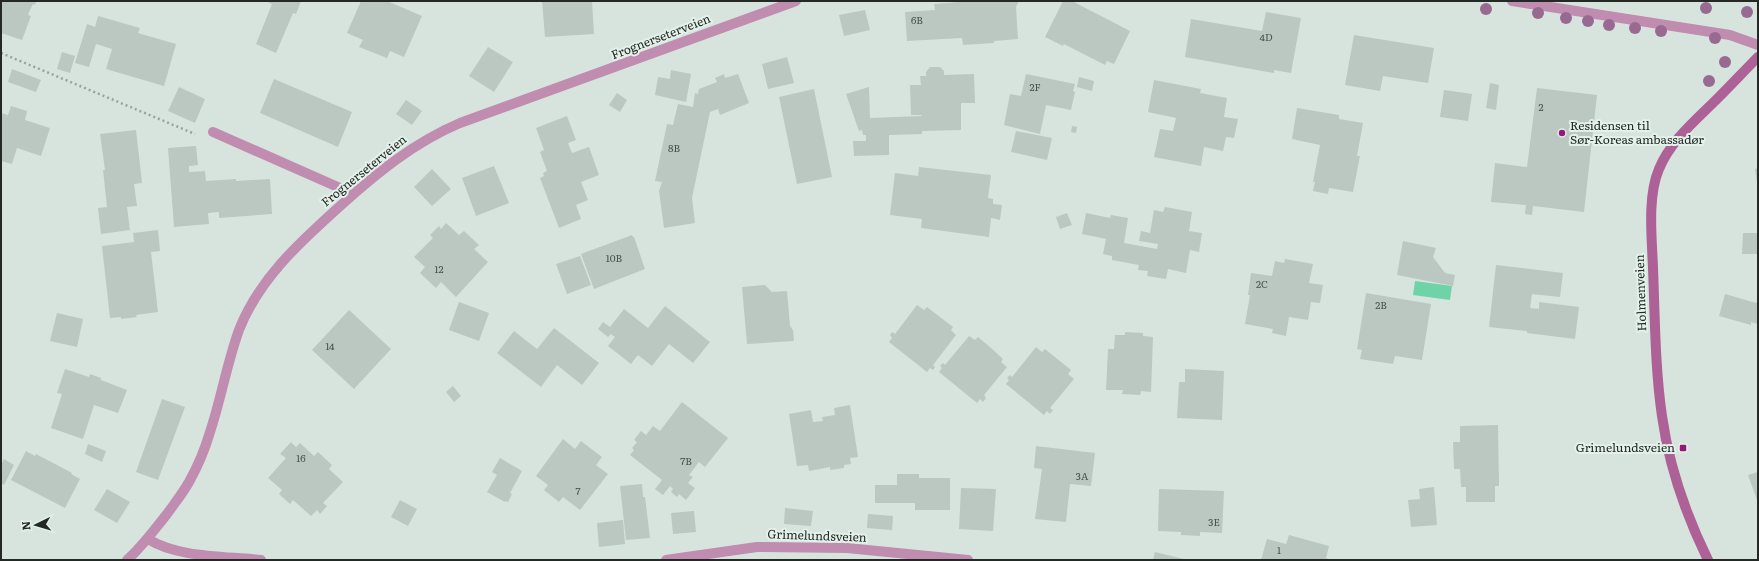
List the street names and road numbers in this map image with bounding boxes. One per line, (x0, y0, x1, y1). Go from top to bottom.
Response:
street label: Frognerseterveien (608, 9, 713, 63)
street label: Frognerseterveien (317, 130, 410, 210)
street label: Holmenveien (1630, 254, 1650, 332)
street label: Grimelundsveien (767, 524, 867, 546)

